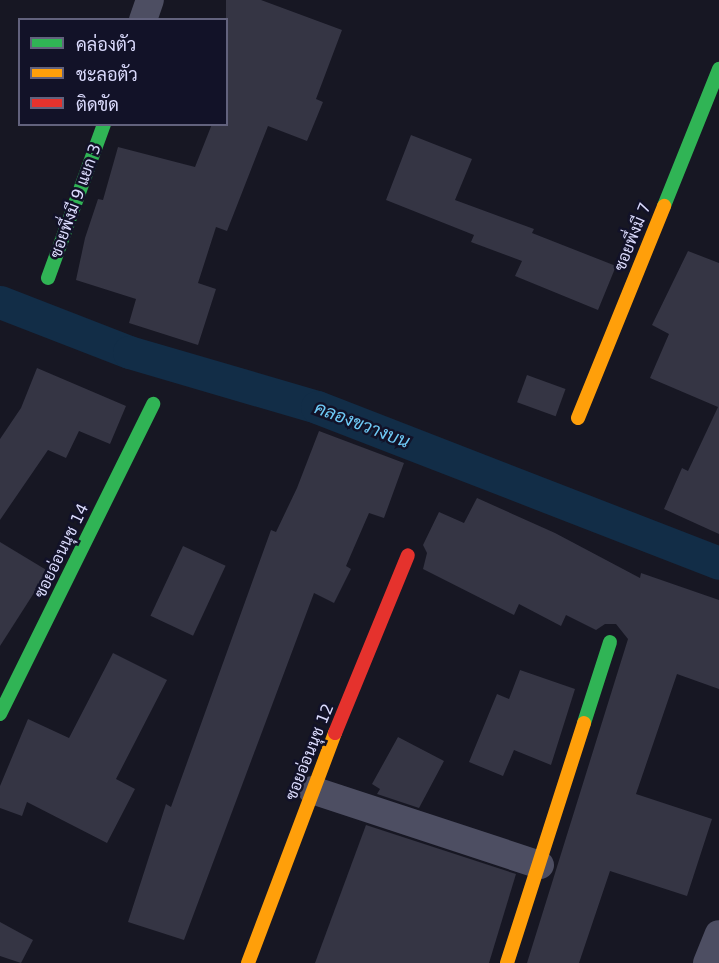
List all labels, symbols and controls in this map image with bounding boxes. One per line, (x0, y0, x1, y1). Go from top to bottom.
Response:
legend (18, 18, 228, 126)
text: คล่องตัว (76, 34, 136, 55)
text: ชะลอตัว (76, 64, 138, 85)
text: ติดขัด (76, 94, 119, 115)
street label: ซอยพึ่งมี 9 แยก 3 (46, 141, 106, 261)
street label: ซอยพึ่งมี 7 (611, 200, 655, 274)
water label: คลองขวางบน (311, 397, 413, 453)
street label: ซอยอ่อนนุช 14 (31, 501, 93, 601)
street label: ซอยอ่อนนุช 12 (282, 701, 338, 803)

